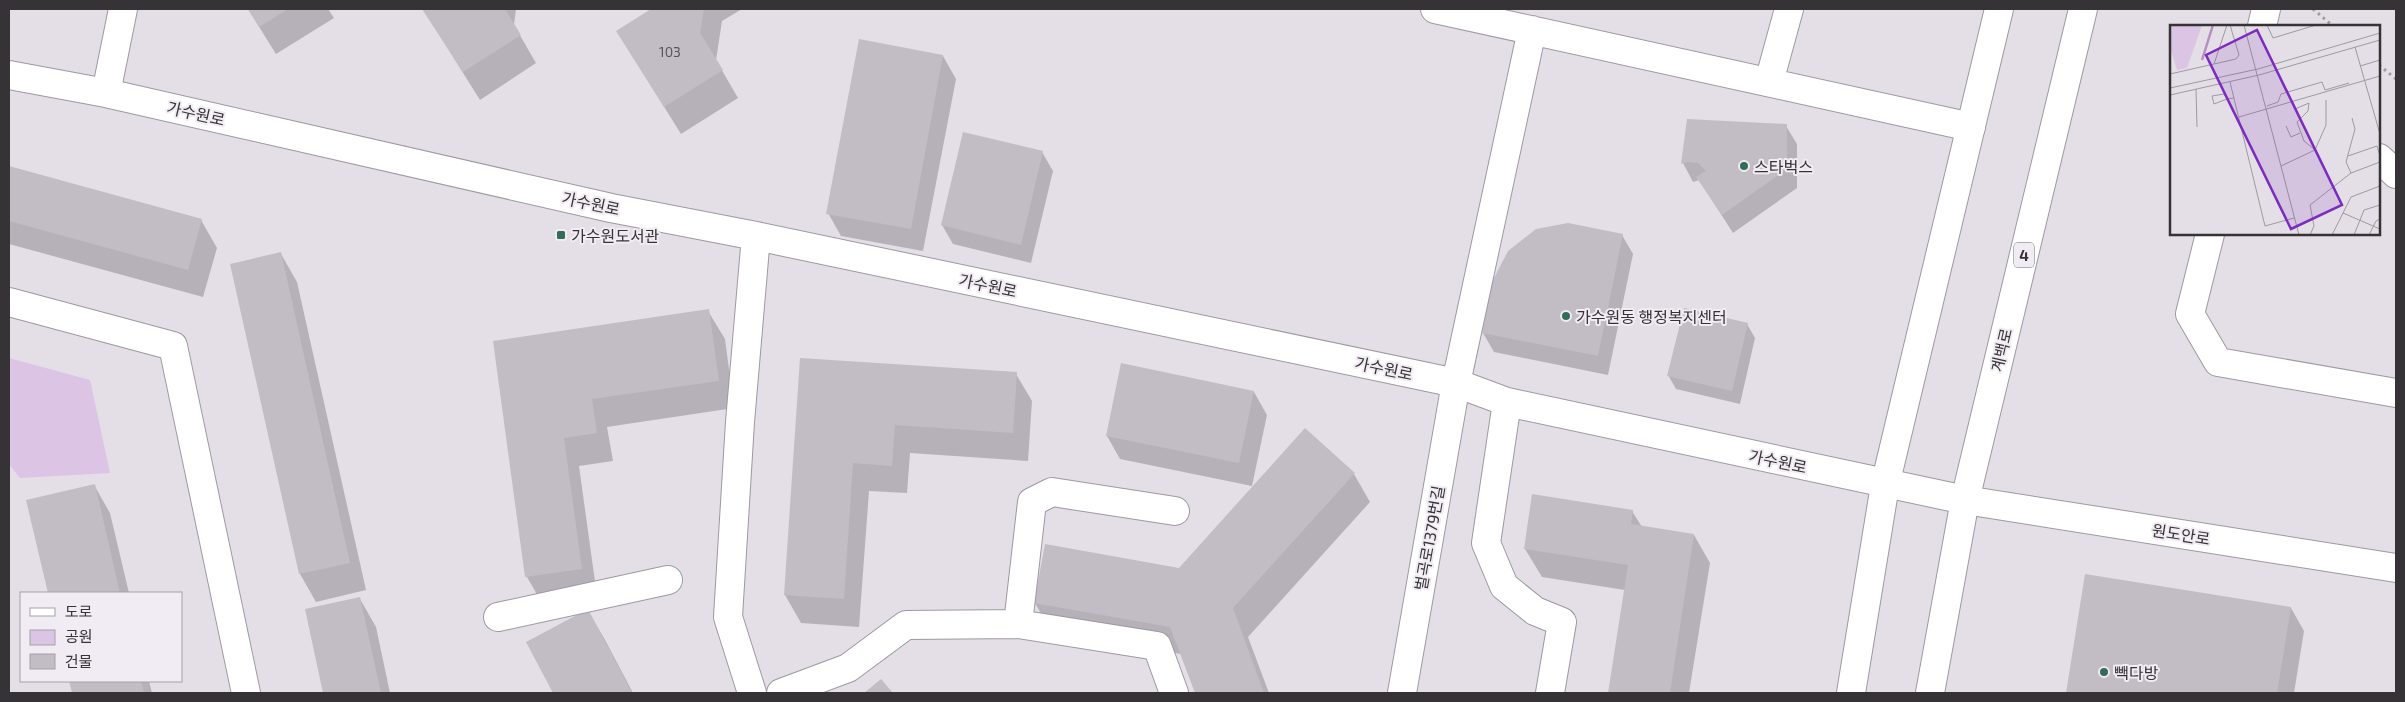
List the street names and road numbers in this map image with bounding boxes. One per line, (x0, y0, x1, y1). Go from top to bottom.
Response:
street label: 가수원로 (165, 97, 227, 129)
street label: 가수원로 (560, 188, 622, 218)
road number: 4 (2014, 242, 2034, 268)
street label: 가수원로 (957, 270, 1019, 300)
street label: 계백로 (1987, 326, 2015, 374)
street label: 가수원로 (1353, 353, 1415, 383)
street label: 가수원로 (1747, 446, 1809, 476)
street label: 벌곡로1379번길 (1410, 484, 1448, 592)
street label: 원도안로 (2150, 520, 2212, 548)

